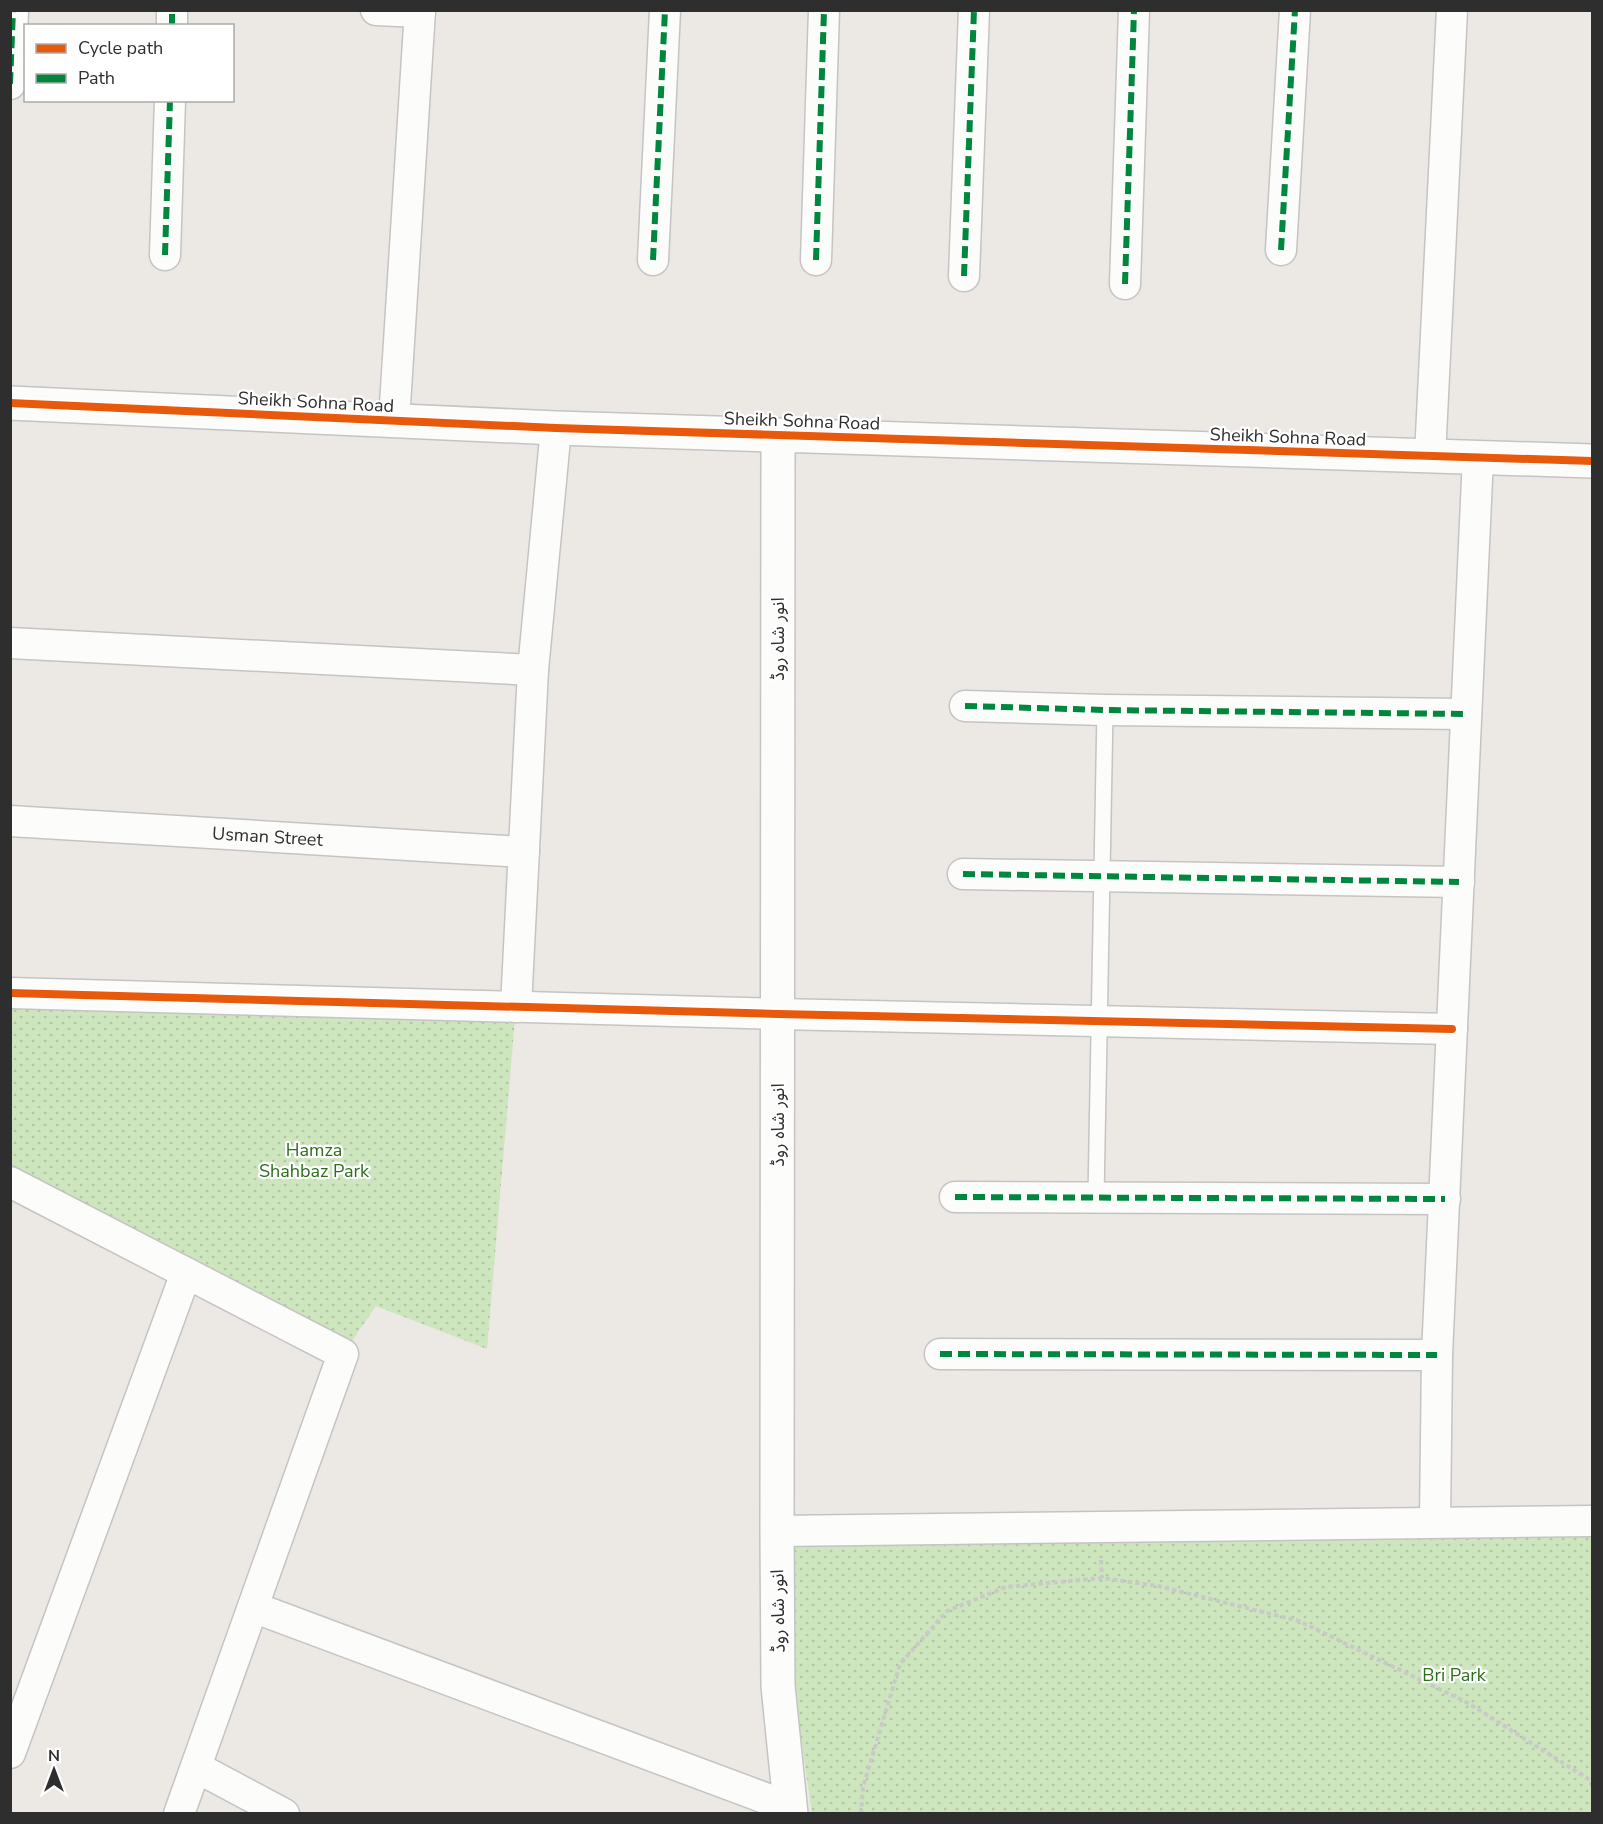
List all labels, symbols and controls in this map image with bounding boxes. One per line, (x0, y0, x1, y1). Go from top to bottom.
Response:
legend (24, 24, 234, 102)
text: Cycle path (78, 36, 163, 60)
text: Path (78, 66, 115, 90)
street label: Sheikh Sohna Road (237, 386, 395, 418)
street label: Sheikh Sohna Road (723, 406, 881, 436)
street label: Sheikh Sohna Road (1209, 422, 1367, 452)
street label: انور شاہ روڈ (766, 597, 790, 681)
street label: Usman Street (212, 821, 324, 852)
street label: انور شاہ روڈ (766, 1083, 790, 1167)
park label: Hamza Shahbaz Park (259, 1138, 370, 1183)
street label: انور شاہ روڈ (765, 1569, 791, 1653)
park label: Bri Park (1422, 1663, 1487, 1687)
north arrow (24, 1740, 84, 1800)
text: N (48, 1745, 60, 1767)

